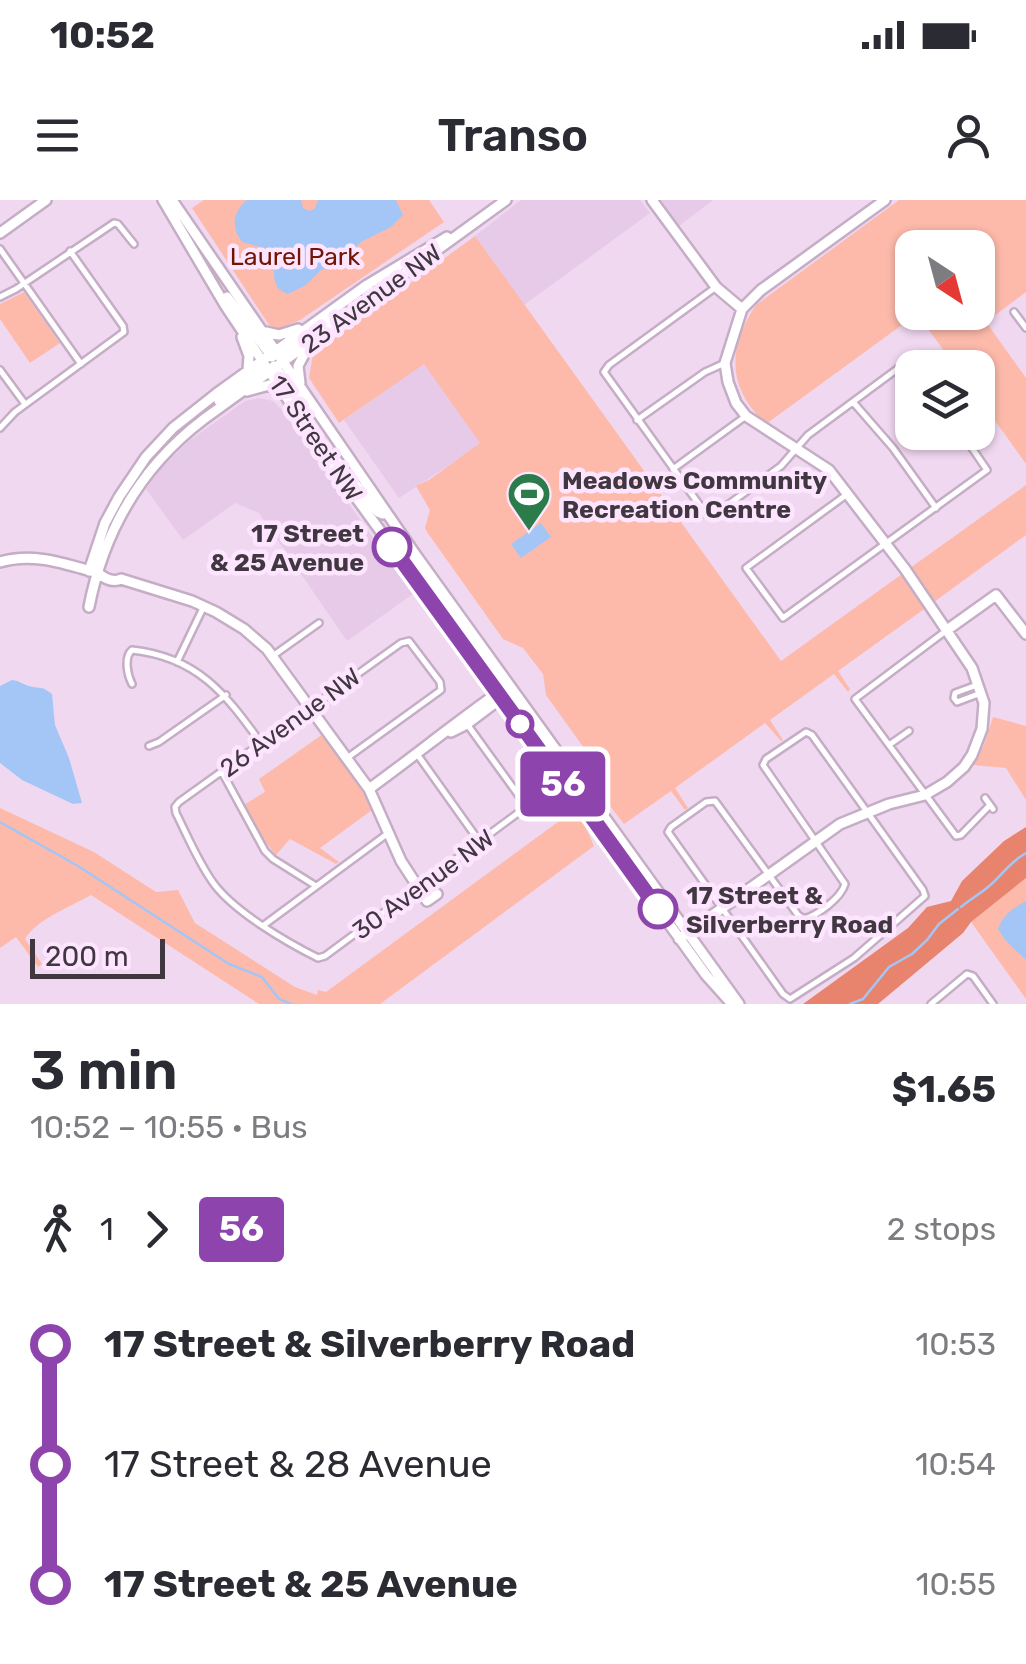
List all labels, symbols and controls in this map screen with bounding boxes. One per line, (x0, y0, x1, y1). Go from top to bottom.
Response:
text: 10:52 (50, 12, 155, 58)
icon: menu (30, 108, 85, 163)
icon: person (941, 108, 996, 163)
text: Transo (438, 109, 588, 162)
north arrow (895, 230, 995, 330)
map controls (895, 230, 995, 450)
street label: 23 Avenue NW (296, 238, 447, 359)
park label: Laurel Park (230, 242, 360, 271)
button: layers (895, 350, 995, 450)
street label: 17 Street NW (263, 370, 368, 507)
place label: Meadows Community Recreation Centre (562, 466, 827, 524)
sports icon: Meadows Community Recreation Centre (506, 471, 552, 532)
place label: 17 Street & 25 Avenue (210, 519, 364, 577)
marker: 17 Street & 25 Avenue (373, 528, 411, 566)
street label: 26 Avenue NW (214, 662, 366, 783)
unlabelled marker (507, 711, 533, 737)
line badge: 56 (518, 752, 608, 816)
text: 56 (540, 763, 586, 805)
street label: 30 Avenue NW (347, 823, 500, 945)
place label: 17 Street & Silverberry Road (686, 881, 893, 939)
marker: 17 Street & Silverberry Road (639, 890, 677, 928)
scale bar (30, 934, 165, 978)
text: 200 m (45, 940, 129, 973)
text: 3 min (30, 1038, 177, 1103)
text: $1.65 (892, 1066, 996, 1112)
text: 10:52 – 10:55 · Bus (30, 1108, 307, 1146)
icon: walk (30, 1202, 85, 1257)
icon: forward (129, 1202, 184, 1257)
text: 56 (219, 1208, 264, 1250)
text: 1 (100, 1210, 114, 1248)
text: 2 stops (887, 1210, 996, 1248)
text: 17 Street & Silverberry Road (104, 1321, 635, 1367)
text: 10:53 (916, 1325, 996, 1363)
text: 17 Street & 28 Avenue (104, 1441, 492, 1487)
text: 10:54 (915, 1445, 996, 1483)
text: 17 Street & 25 Avenue (104, 1561, 518, 1607)
text: 10:55 (916, 1565, 996, 1603)

